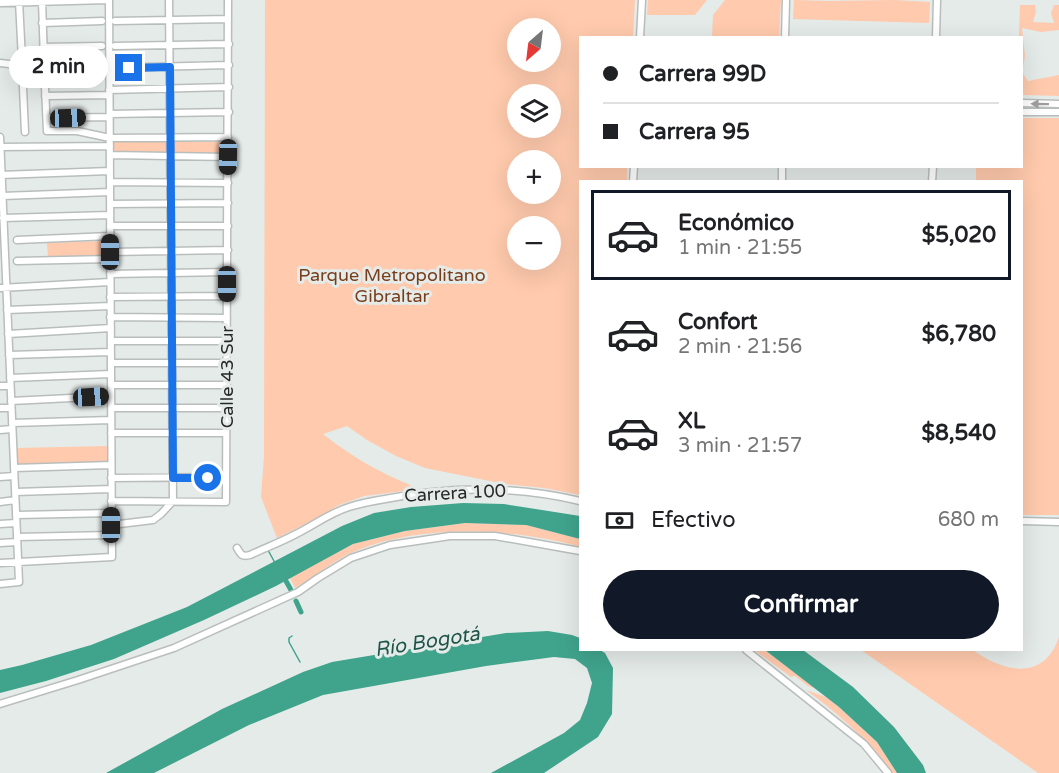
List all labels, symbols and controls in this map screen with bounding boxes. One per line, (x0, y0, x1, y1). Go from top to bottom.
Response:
north arrow (507, 18, 561, 72)
map controls (507, 18, 561, 270)
callout: 2 min (9, 47, 108, 89)
route end (115, 54, 142, 81)
text: 2 min (32, 55, 85, 79)
text: Carrera 99D (639, 61, 766, 87)
button: layers (507, 84, 561, 138)
one-way arrow (1031, 99, 1050, 108)
car (50, 108, 86, 128)
text: Carrera 95 (639, 119, 750, 145)
car (219, 139, 237, 175)
button: + (507, 150, 561, 204)
icon: car (606, 208, 660, 262)
text: Económico (678, 210, 794, 236)
button: − (507, 216, 561, 270)
text: $5,020 (922, 222, 996, 248)
car (101, 234, 119, 270)
text: 1 min · 21:55 (678, 236, 802, 260)
park label: Parque Metropolitano Gibraltar (298, 264, 486, 307)
car (218, 266, 236, 302)
icon: car (606, 307, 660, 361)
text: Confort (678, 309, 757, 335)
text: $6,780 (922, 321, 996, 347)
street label: Calle 43 Sur (216, 326, 238, 428)
text: 2 min · 21:56 (678, 335, 802, 359)
car (73, 387, 109, 407)
icon: car (606, 406, 660, 460)
text: XL (678, 408, 705, 434)
text: $8,540 (921, 420, 996, 446)
text: 3 min · 21:57 (678, 434, 802, 458)
route start (194, 464, 221, 491)
street label: Carrera 100 (404, 479, 506, 507)
icon: cash (603, 504, 636, 537)
car (102, 507, 120, 543)
text: Efectivo (651, 507, 736, 533)
text: 680 m (938, 508, 999, 532)
button: Confirmar (603, 570, 999, 639)
water label: Río Bogotá (373, 622, 482, 662)

